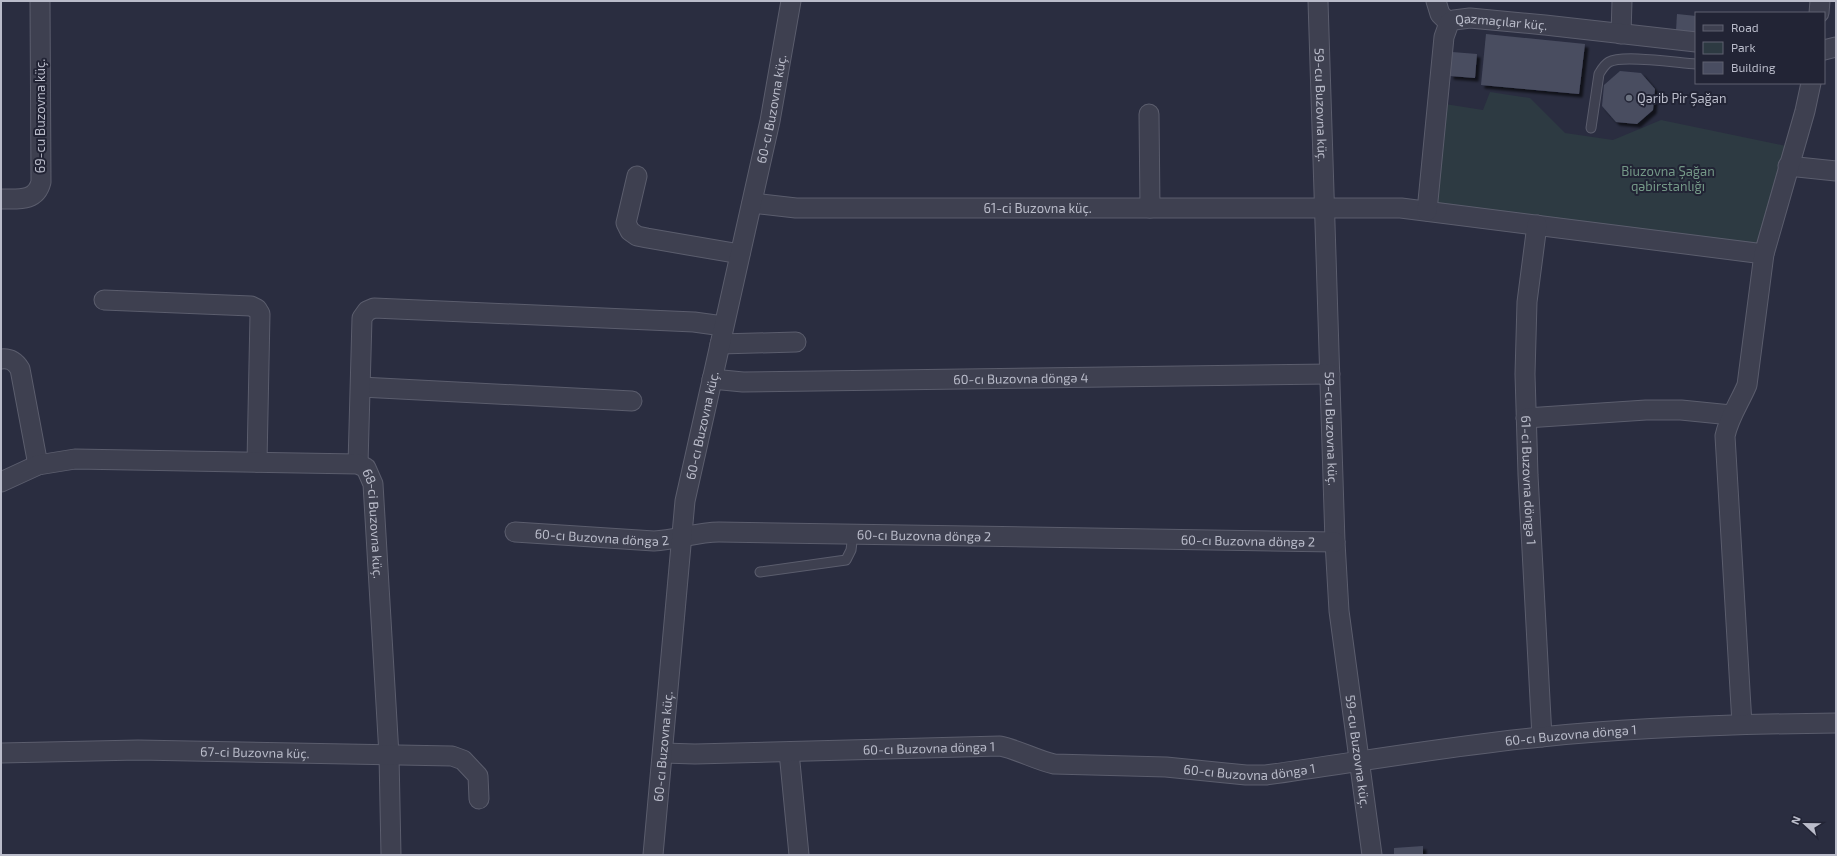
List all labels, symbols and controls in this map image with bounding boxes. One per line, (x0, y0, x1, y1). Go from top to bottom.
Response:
street label: Qazmaçılar küç. (1454, 10, 1548, 34)
legend (1695, 12, 1825, 84)
text: Road (1731, 20, 1759, 34)
text: Park (1731, 40, 1756, 54)
street label: 59-cu Buzovna küç. (1311, 48, 1331, 162)
street label: 60-cı Buzovna küç. (753, 53, 790, 165)
street label: 69-cu Buzovna küç. (32, 59, 49, 173)
text: Building (1731, 60, 1776, 74)
place label: Qərib Pir Şağan (1637, 90, 1726, 107)
marker: Qərib Pir Şağan (1624, 93, 1634, 103)
park label: Biuzovna Şağan qəbirstanlığı (1621, 163, 1715, 194)
street label: 61-ci Buzovna küç. (984, 200, 1092, 217)
street label: 60-cı Buzovna küç. (682, 369, 722, 481)
street label: 60-cı Buzovna döngə 4 (953, 369, 1088, 387)
street label: 59-cu Buzovna küç. (1322, 371, 1341, 486)
street label: 61-ci Buzovna döngə 1 (1518, 415, 1540, 545)
street label: 68-ci Buzovna küç. (359, 466, 387, 579)
street label: 60-cı Buzovna döngə 2 (534, 525, 670, 549)
street label: 60-cı Buzovna döngə 2 (857, 526, 991, 544)
street label: 60-cı Buzovna döngə 2 (1181, 531, 1315, 550)
street label: 60-cı Buzovna küç. (650, 690, 677, 802)
street label: 59-cu Buzovna küç. (1342, 694, 1374, 809)
street label: 60-cı Buzovna döngə 1 (1504, 721, 1637, 749)
street label: 60-cı Buzovna döngə 1 (863, 738, 995, 758)
street label: 67-ci Buzovna küç. (200, 743, 310, 762)
street label: 60-cı Buzovna döngə 1 (1183, 760, 1316, 783)
north arrow (1785, 804, 1825, 844)
text: N (1788, 814, 1803, 826)

